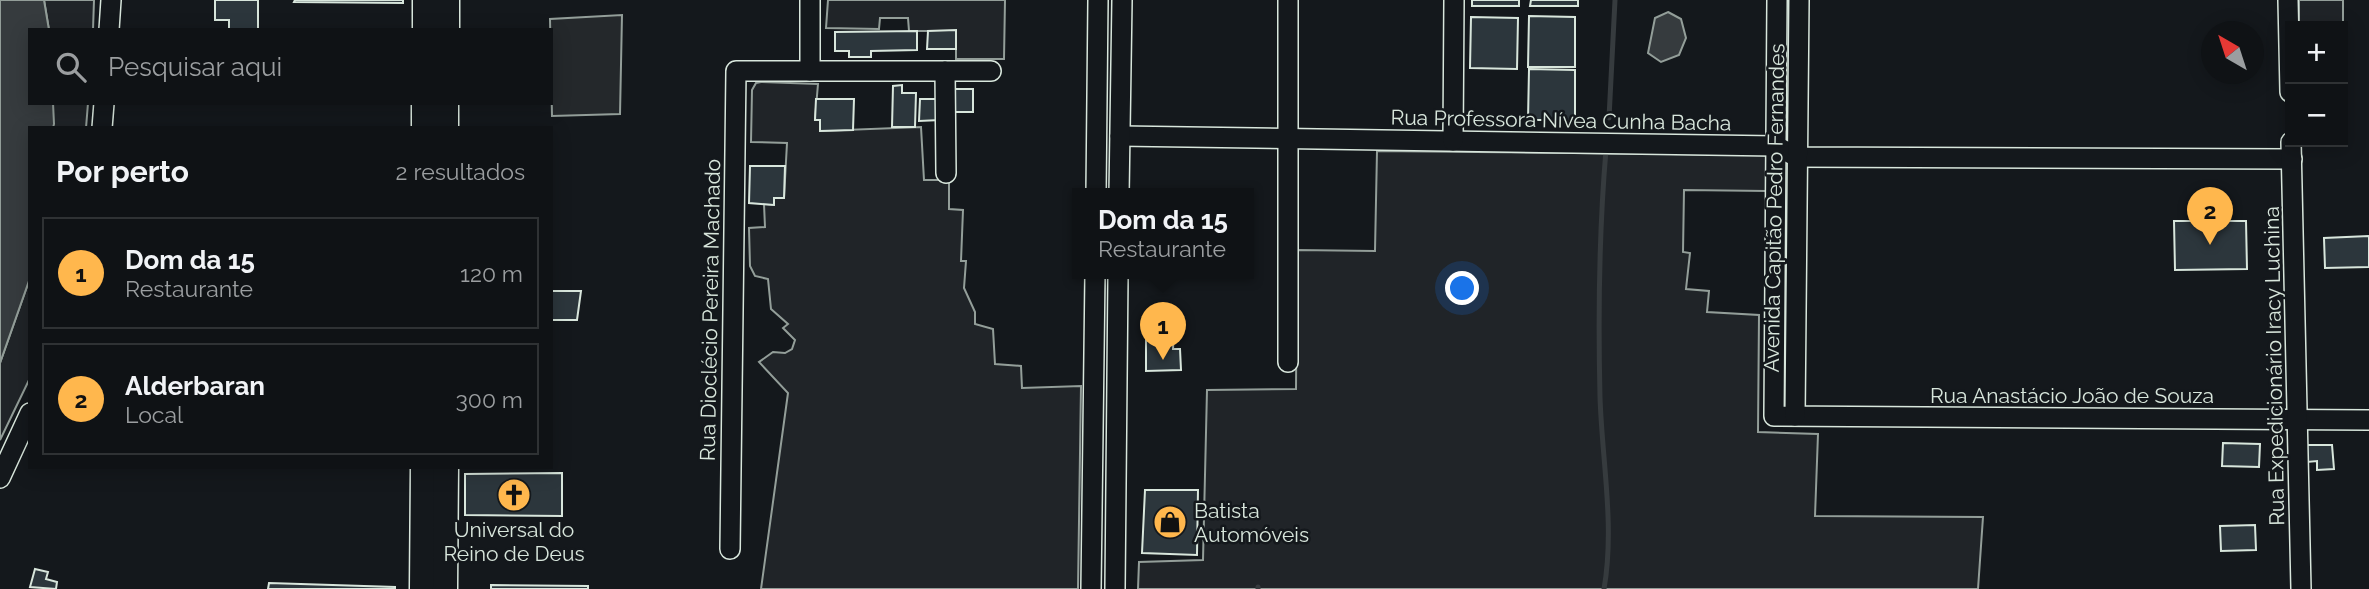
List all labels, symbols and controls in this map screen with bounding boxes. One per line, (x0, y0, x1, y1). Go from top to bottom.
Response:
north arrow (2201, 21, 2264, 84)
map controls (2285, 21, 2348, 147)
button: + (2285, 21, 2348, 84)
search box (28, 28, 553, 105)
street label: Avenida Capitão Pedro Fernandes (1759, 43, 1789, 373)
icon: search (52, 48, 90, 86)
text: Pesquisar aqui (108, 52, 282, 82)
button: − (2285, 84, 2348, 147)
street label: Rua Professora Nívea Cunha Bacha (1391, 105, 1731, 135)
text: Por perto (56, 154, 189, 189)
text: 2 resultados (396, 158, 525, 185)
street label: Rua Dioclécio Pereira Machado (695, 159, 725, 461)
pin: 2 (2187, 187, 2233, 245)
popup (1072, 188, 1254, 279)
text: Dom da 15 (1098, 205, 1228, 235)
street label: Rua Expedicionário Iracy Luchina (2259, 206, 2289, 526)
text: Restaurante (1098, 235, 1226, 262)
text: Dom da 15 (125, 245, 255, 275)
text: 1 (75, 260, 87, 287)
text: 120 m (460, 260, 523, 287)
your location (1445, 271, 1479, 305)
text: Restaurante (125, 275, 253, 302)
pin: 1 (1140, 302, 1186, 360)
text: Alderbaran (125, 371, 265, 401)
street label: Rua Anastácio João de Souza (1930, 383, 2214, 408)
text: 2 (75, 386, 87, 413)
text: 300 m (456, 386, 523, 413)
text: Local (125, 401, 183, 428)
church icon: Universal do Reino de Deus (495, 476, 533, 514)
place label: Batista Automóveis (1194, 498, 1309, 547)
shop icon: Batista Automóveis (1151, 503, 1189, 541)
place label: Universal do Reino de Deus (443, 517, 585, 566)

